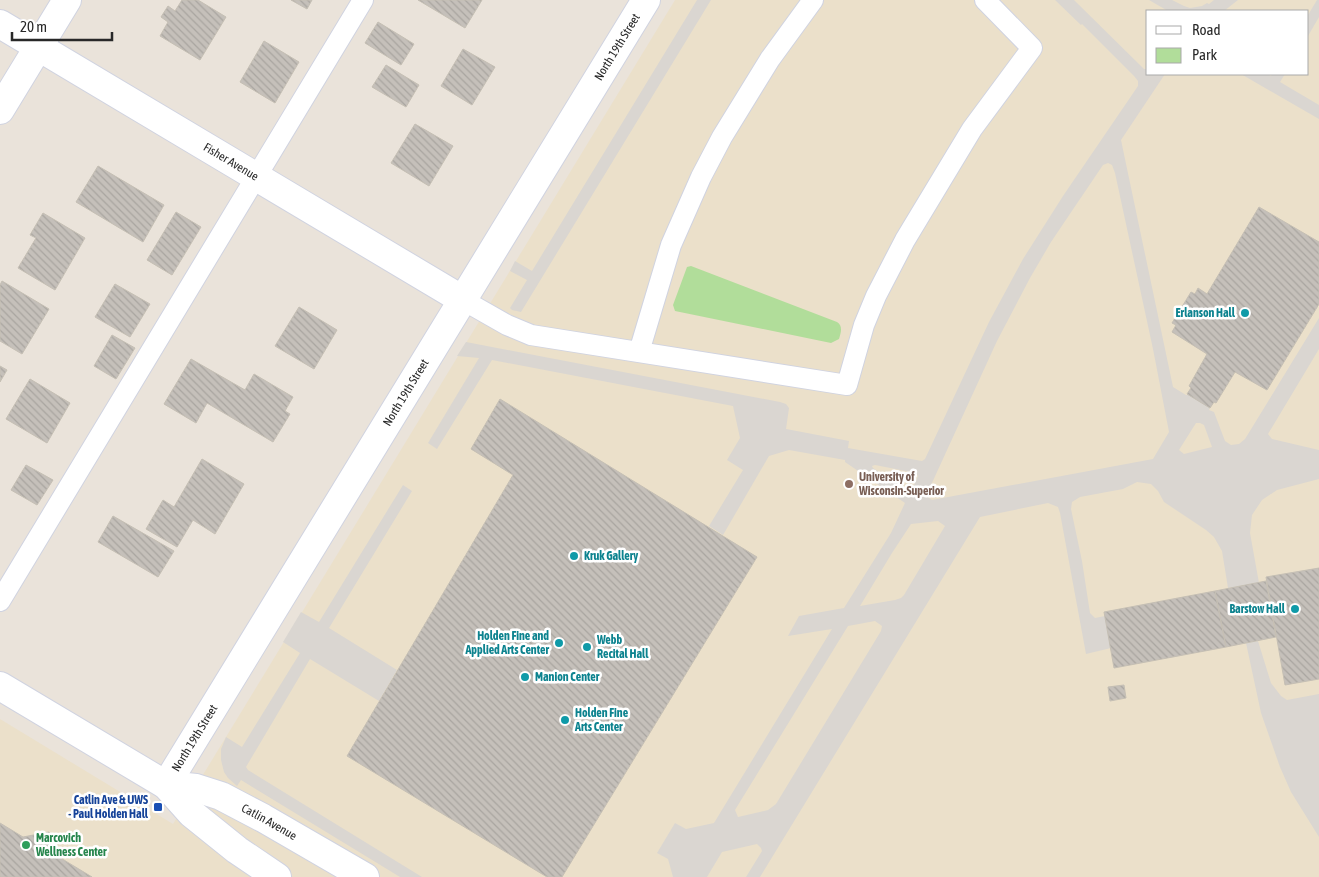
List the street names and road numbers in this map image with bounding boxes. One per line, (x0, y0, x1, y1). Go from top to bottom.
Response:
street label: North 19th Street (592, 11, 643, 83)
street label: Fisher Avenue (201, 140, 261, 184)
street label: North 19th Street (380, 356, 432, 429)
street label: North 19th Street (169, 702, 221, 774)
street label: Catlin Avenue (239, 801, 299, 843)

